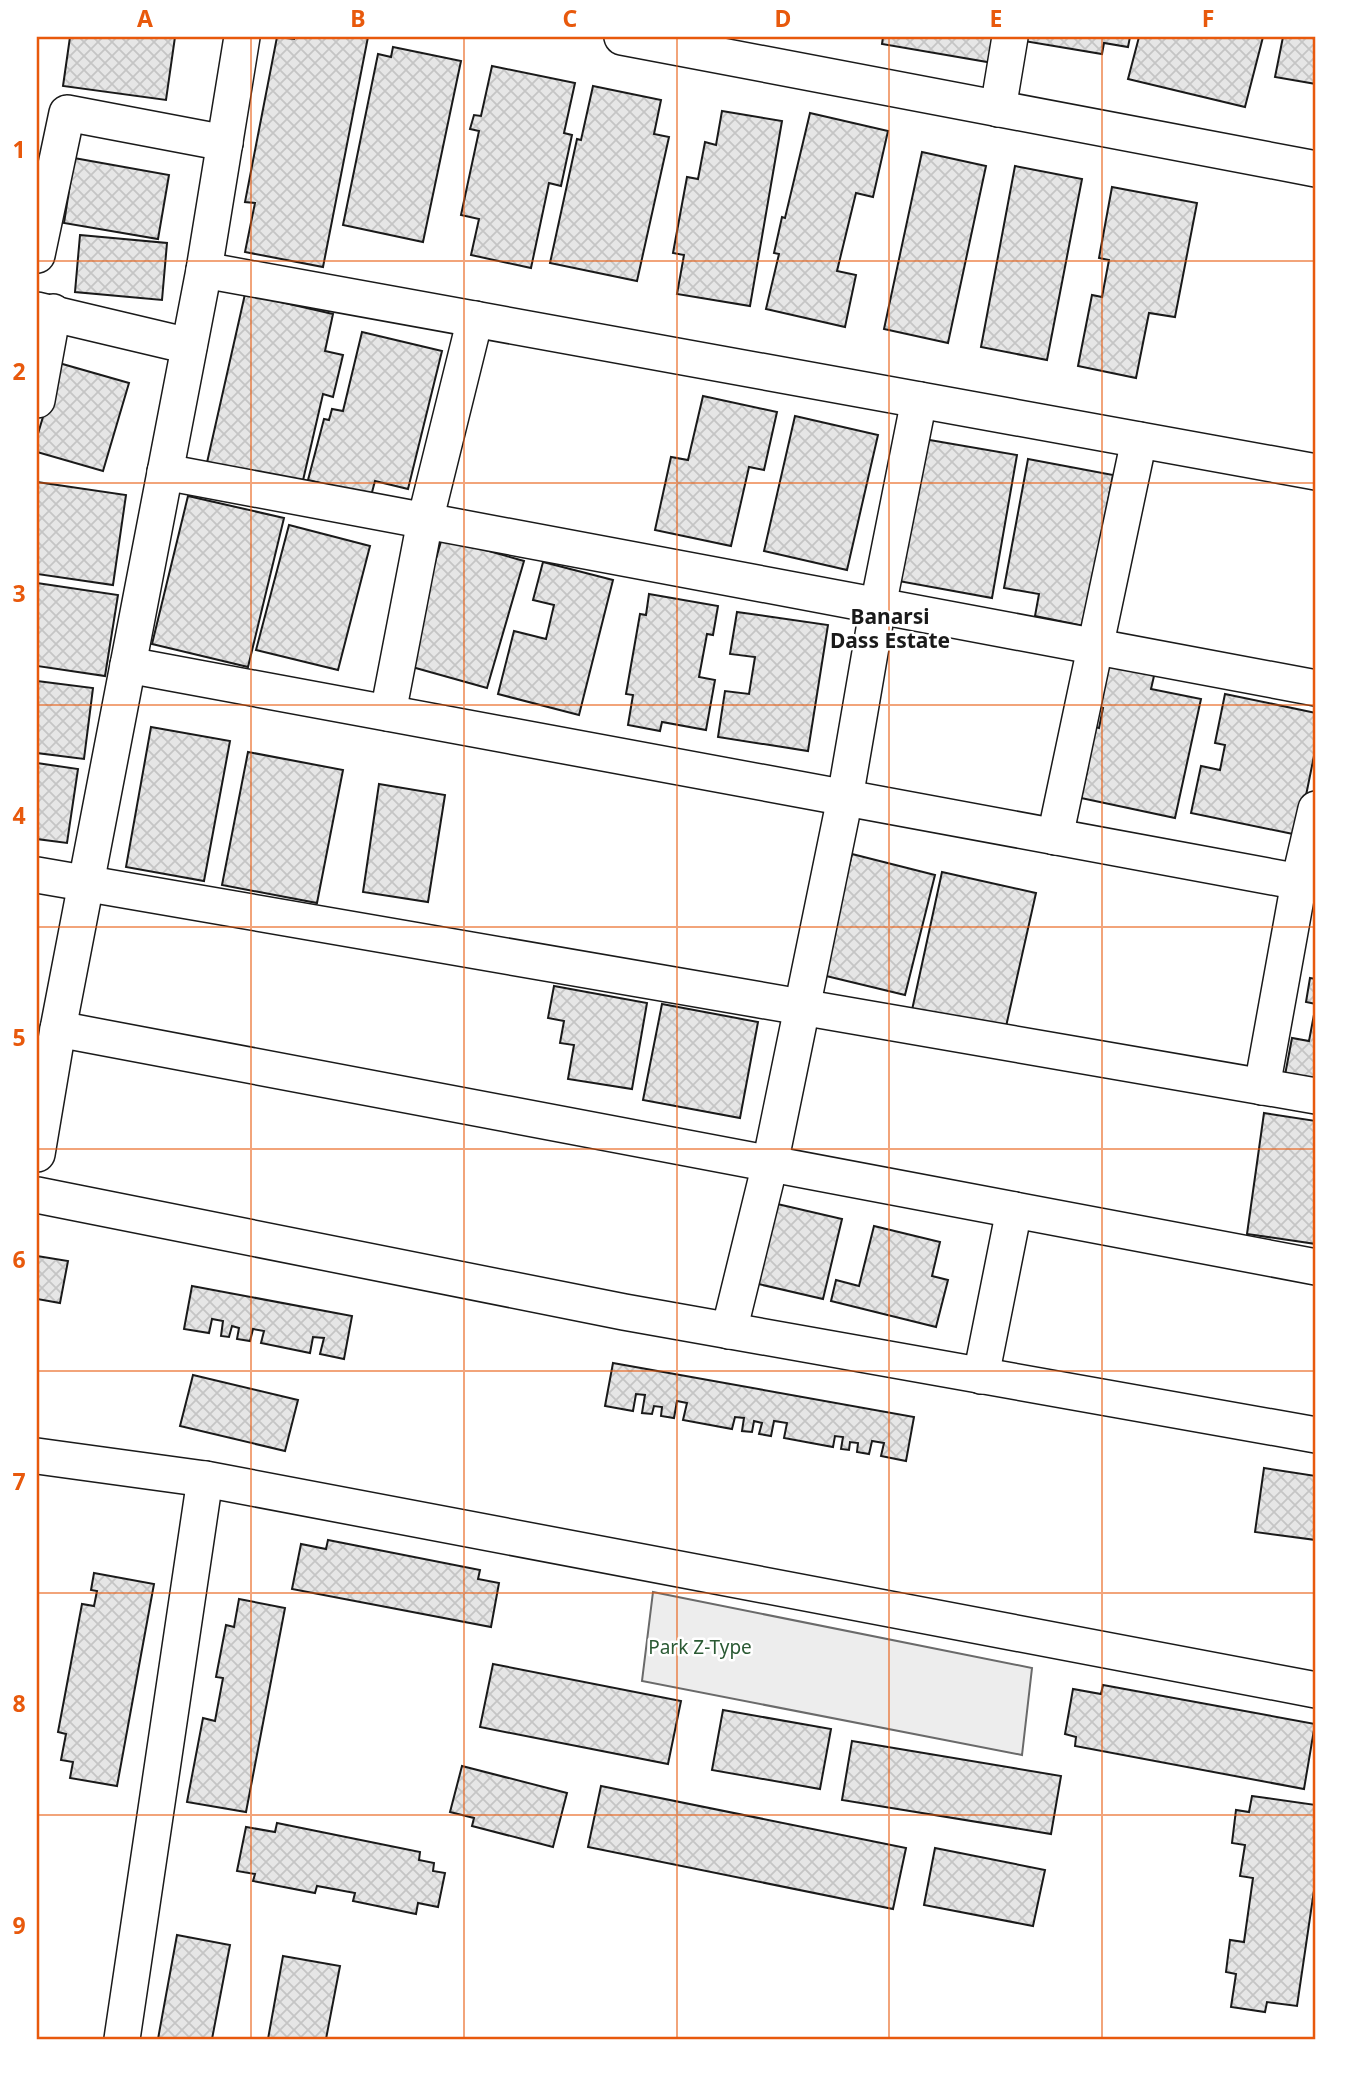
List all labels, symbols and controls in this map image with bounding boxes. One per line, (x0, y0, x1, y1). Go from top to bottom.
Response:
text: A (137, 2, 153, 34)
text: B (350, 2, 366, 34)
text: C (563, 2, 578, 34)
text: D (775, 2, 791, 34)
text: E (990, 2, 1002, 34)
text: F (1202, 2, 1214, 34)
text: 1 (12, 133, 26, 165)
text: 2 (12, 355, 26, 387)
text: 3 (12, 577, 26, 609)
district label: Banarsi Dass Estate (830, 602, 950, 654)
text: 4 (12, 799, 26, 831)
text: 5 (12, 1021, 26, 1053)
text: 6 (12, 1243, 26, 1275)
text: 7 (12, 1465, 26, 1497)
park label: Park Z-Type (648, 1634, 752, 1660)
text: 8 (12, 1687, 26, 1719)
text: 9 (12, 1909, 26, 1941)

